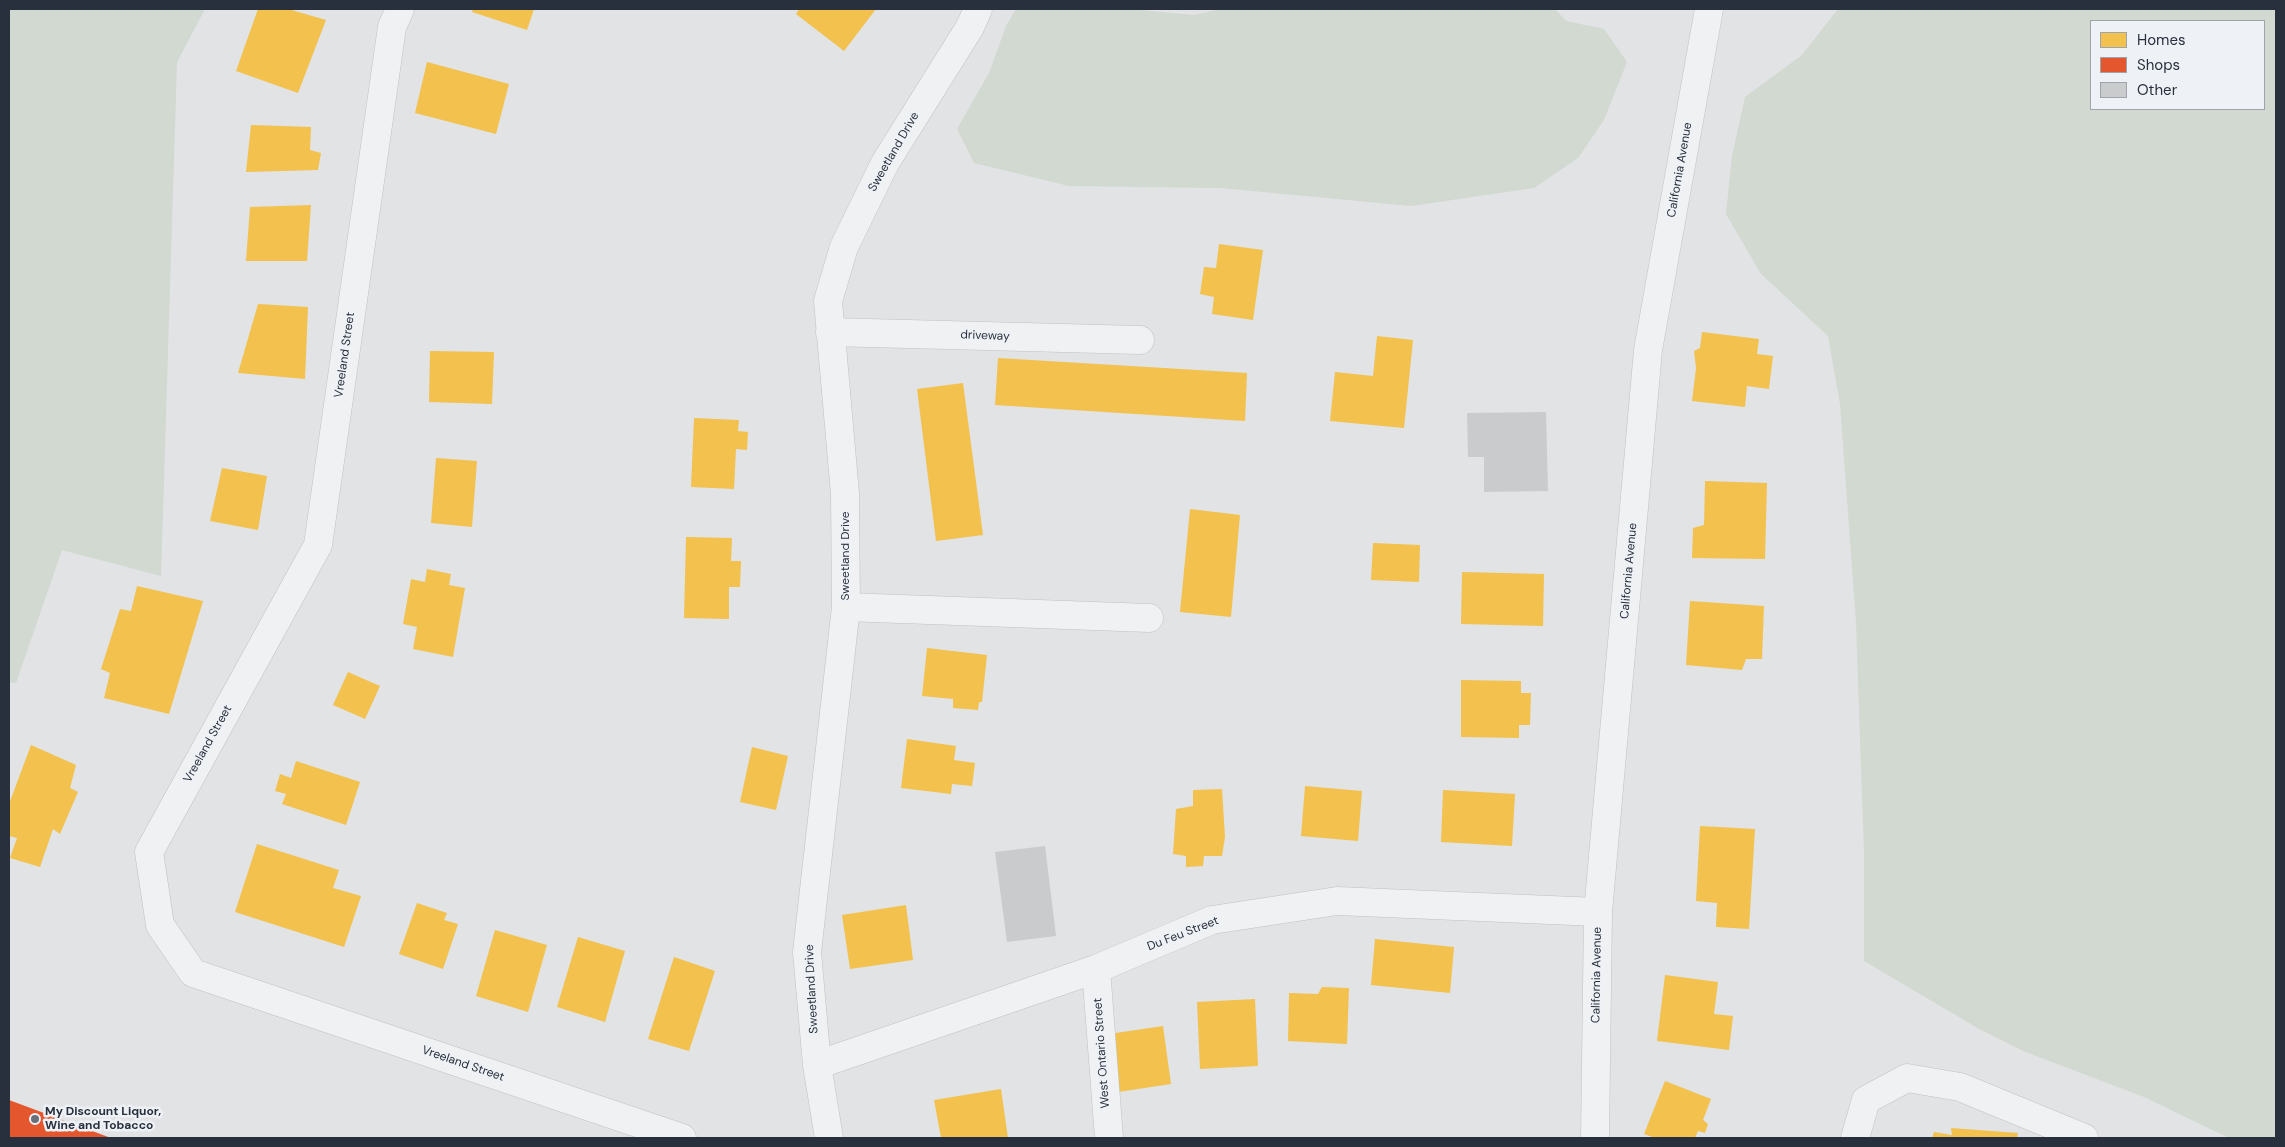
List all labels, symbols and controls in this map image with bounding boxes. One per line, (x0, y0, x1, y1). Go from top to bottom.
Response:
legend (2090, 20, 2265, 110)
text: Homes (2137, 30, 2186, 50)
text: Shops (2137, 55, 2180, 75)
text: Other (2137, 80, 2177, 100)
street label: Sweetland Drive (865, 110, 923, 194)
street label: California Avenue (1665, 121, 1695, 219)
street label: Vreeland Street (332, 311, 358, 399)
street label: driveway (960, 328, 1010, 344)
street label: Sweetland Drive (839, 511, 853, 601)
street label: California Avenue (1618, 522, 1640, 620)
street label: Vreeland Street (181, 703, 235, 785)
street label: Du Feu Street (1145, 914, 1221, 954)
street label: California Avenue (1589, 927, 1605, 1023)
street label: Sweetland Drive (802, 944, 822, 1034)
street label: West Ontario Street (1091, 997, 1113, 1109)
street label: Vreeland Street (420, 1043, 506, 1085)
place label: My Discount Liquor, Wine and Tobacco (45, 1105, 161, 1133)
marker: My Discount Liquor, Wine and Tobacco (29, 1113, 41, 1125)

